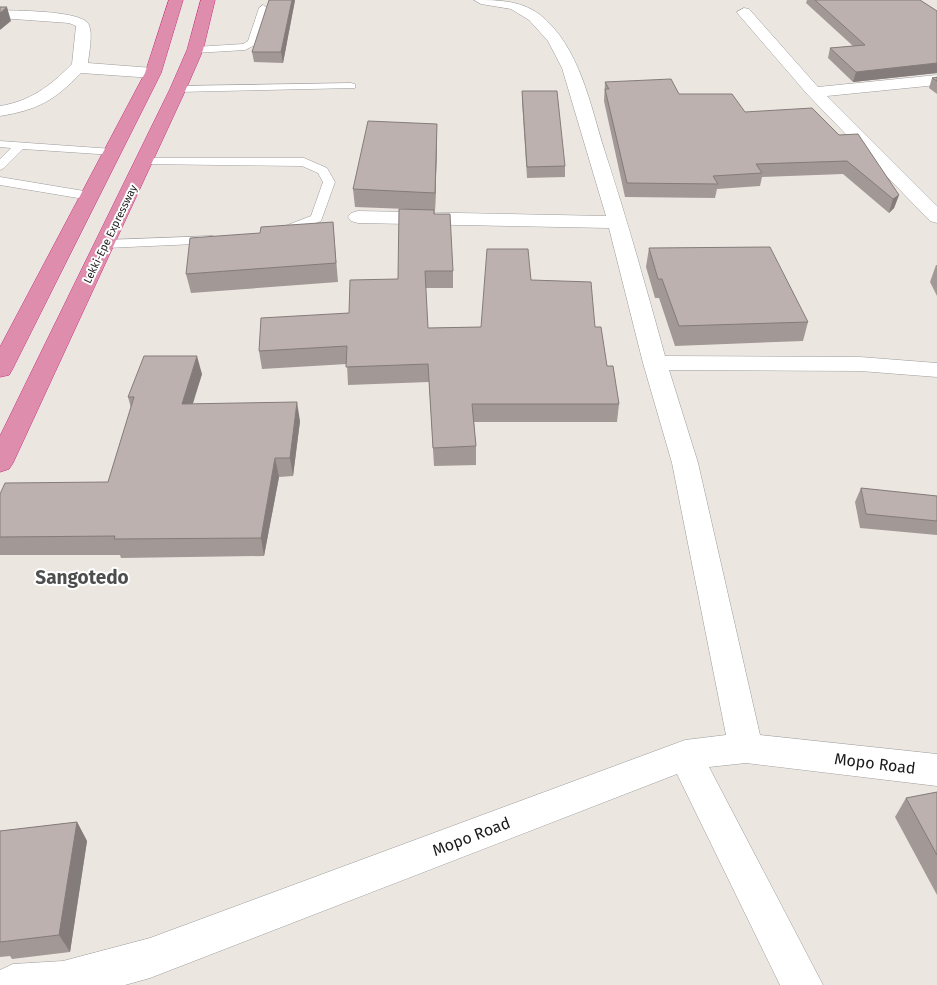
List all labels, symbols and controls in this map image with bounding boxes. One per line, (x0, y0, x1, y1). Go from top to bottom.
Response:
street label: Lekki-Epe Expressway (81, 182, 140, 286)
district label: Sangotedo (35, 566, 129, 589)
street label: Mopo Road (833, 749, 917, 778)
street label: Mopo Road (430, 813, 513, 860)

